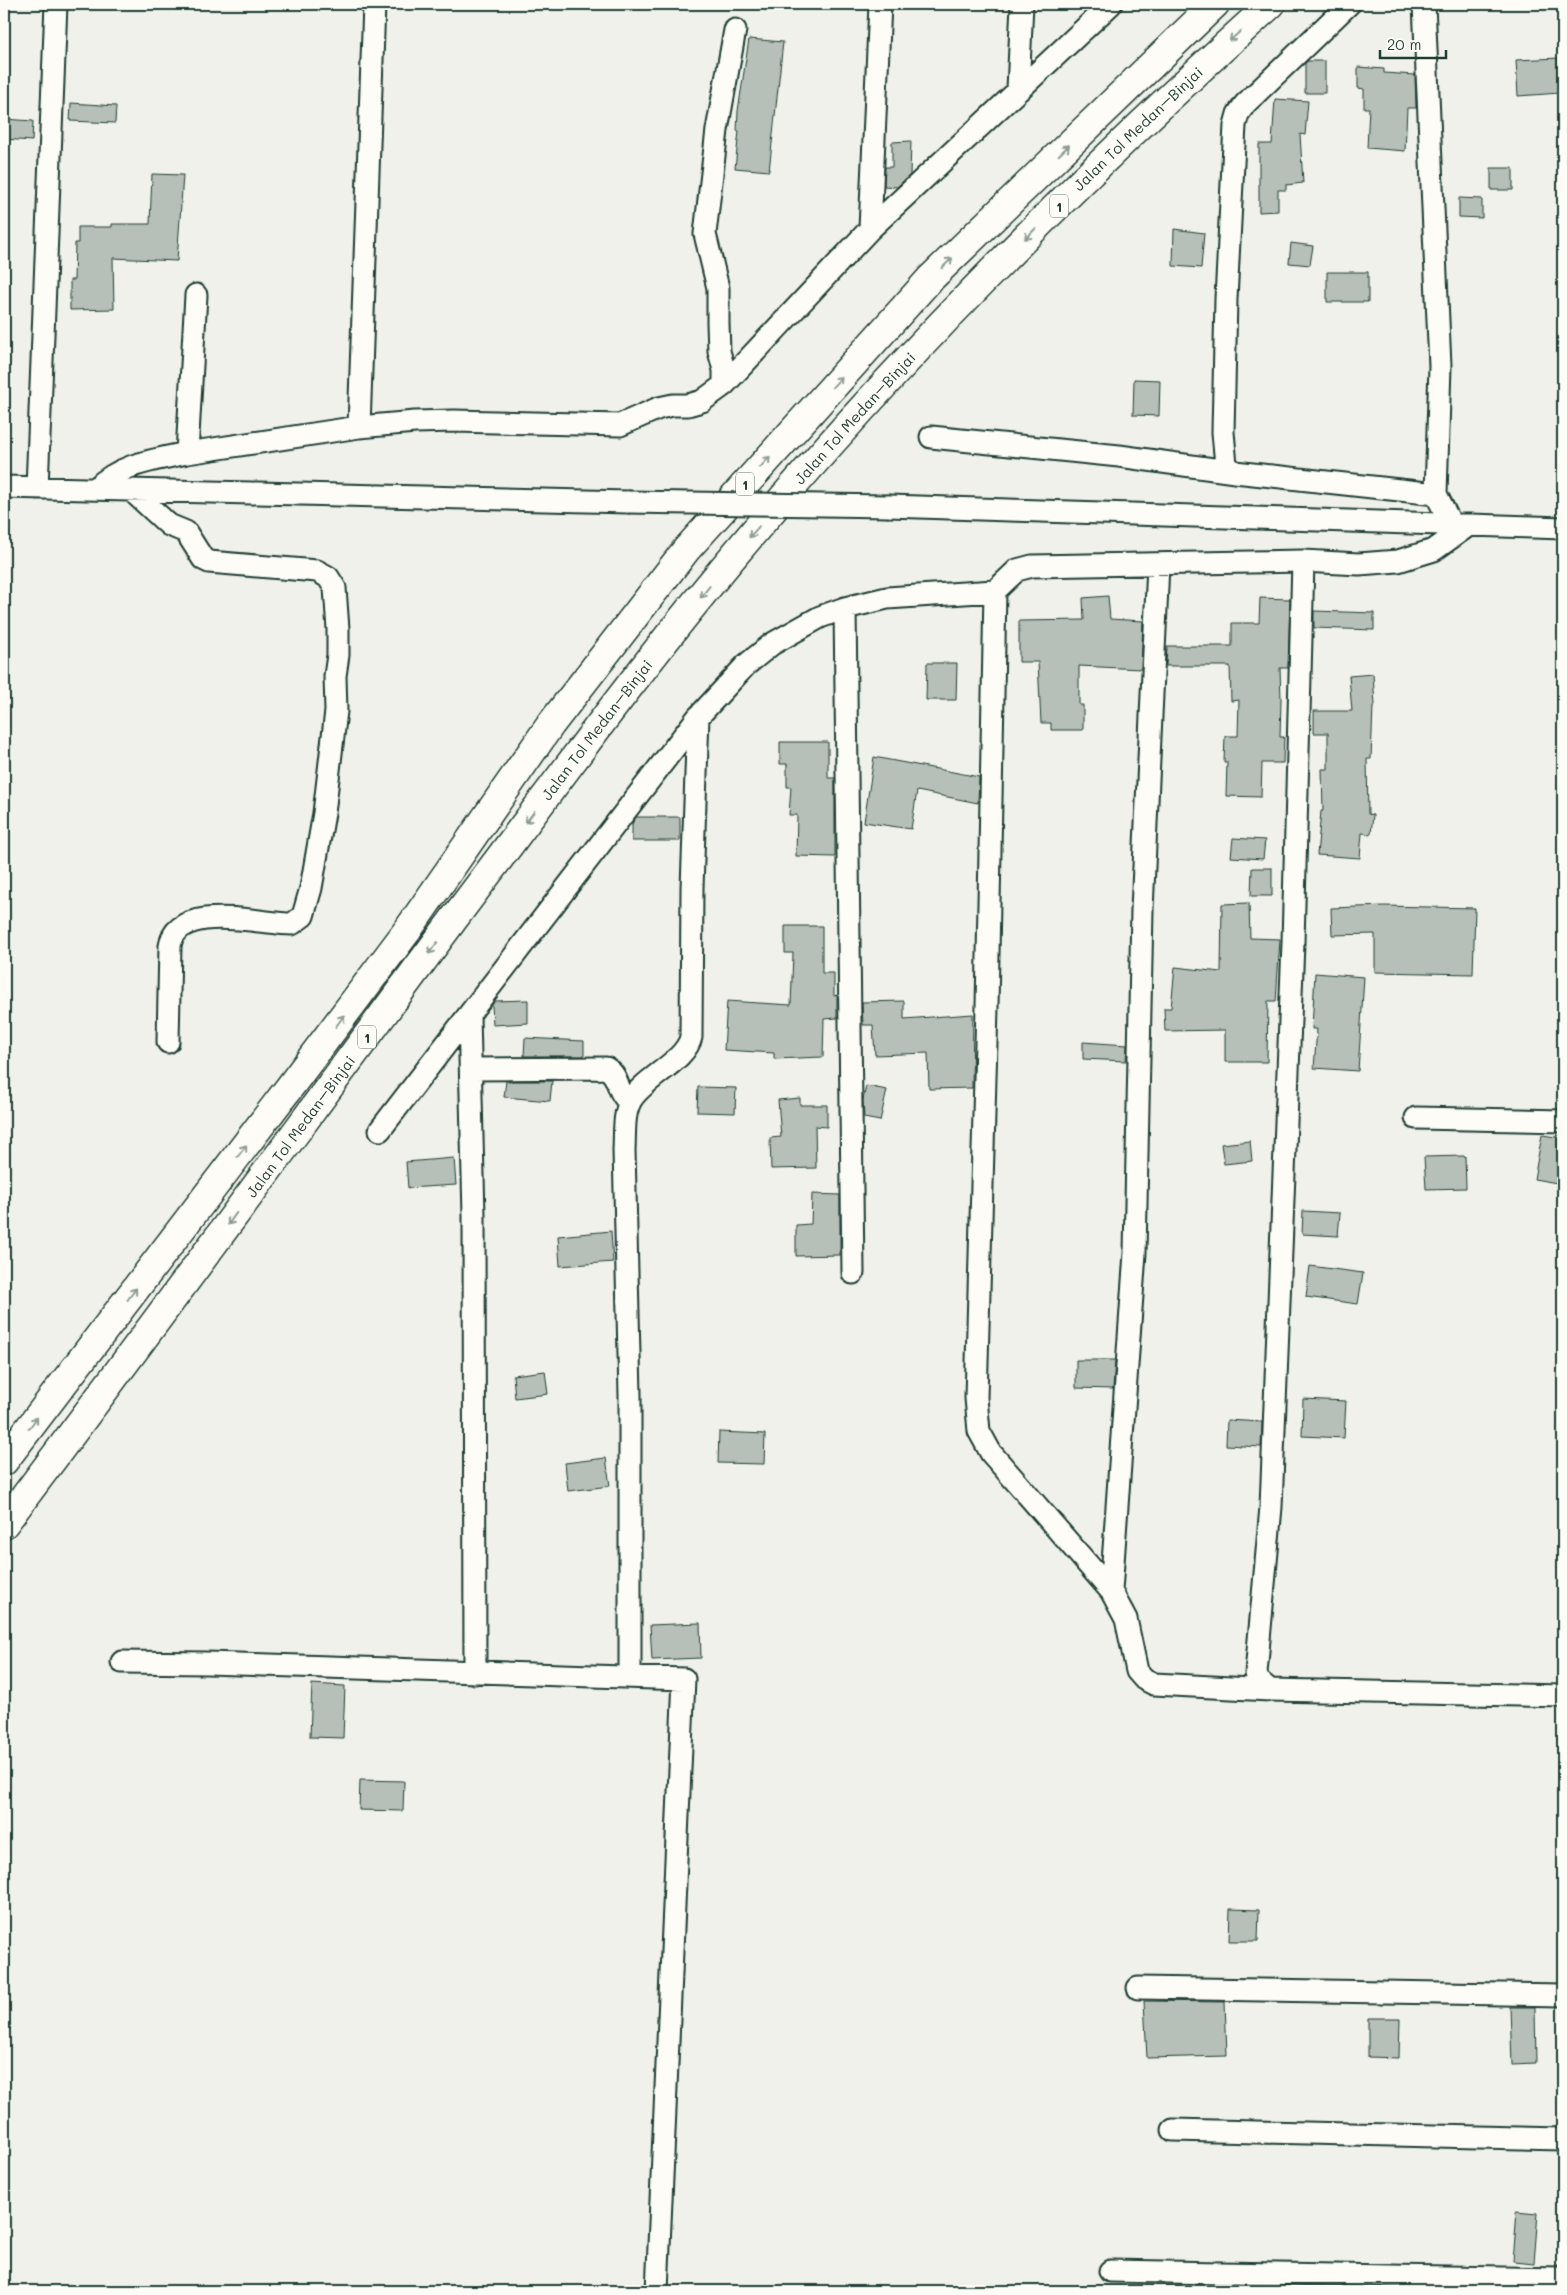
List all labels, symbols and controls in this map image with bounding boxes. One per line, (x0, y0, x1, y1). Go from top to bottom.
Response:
scale bar (1380, 28, 1446, 60)
one-way arrow (1229, 31, 1242, 42)
text: 20 m (1387, 34, 1421, 54)
street label: Jalan Tol Medan–Binjai (1069, 62, 1207, 195)
one-way arrow (1057, 144, 1070, 156)
road number: 1 (1050, 195, 1068, 218)
one-way arrow (1024, 228, 1036, 241)
one-way arrow (941, 257, 953, 269)
street label: Jalan Tol Medan–Binjai (790, 347, 920, 488)
one-way arrow (831, 376, 843, 389)
one-way arrow (759, 455, 771, 468)
road number: 1 (736, 472, 754, 496)
one-way arrow (749, 525, 760, 538)
one-way arrow (699, 585, 710, 598)
street label: Jalan Tol Medan–Binjai (536, 655, 656, 804)
one-way arrow (525, 810, 535, 824)
one-way arrow (428, 941, 438, 955)
one-way arrow (334, 1015, 345, 1028)
road number: 1 (358, 1026, 376, 1048)
street label: Jalan Tol Medan–Binjai (241, 1051, 359, 1201)
one-way arrow (236, 1145, 247, 1158)
one-way arrow (227, 1212, 237, 1226)
one-way arrow (127, 1287, 138, 1300)
one-way arrow (28, 1416, 39, 1429)

